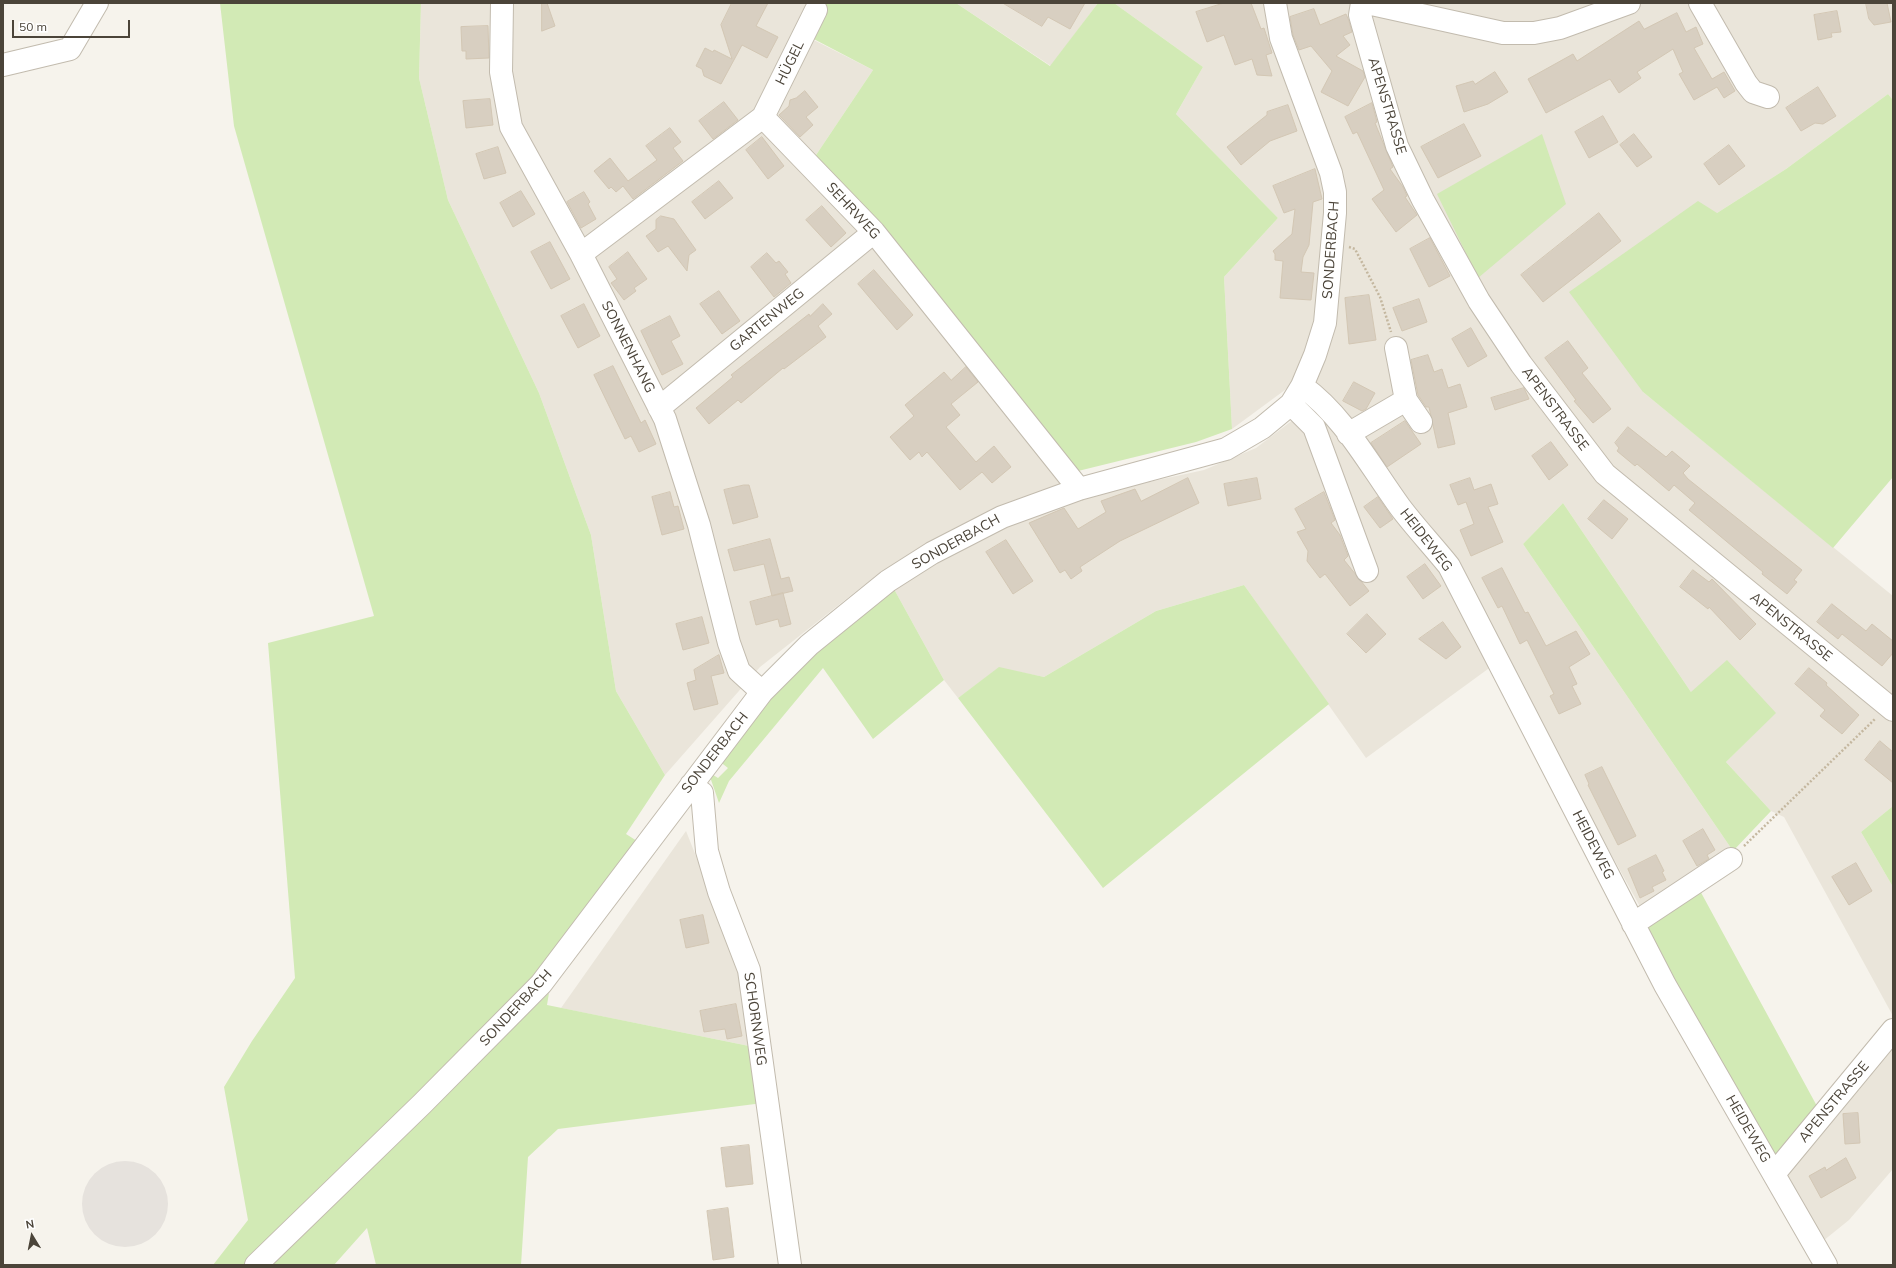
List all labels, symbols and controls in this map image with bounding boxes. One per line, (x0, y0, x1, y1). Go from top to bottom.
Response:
scale bar (14, 12, 132, 38)
text: 50 m (19, 19, 47, 34)
street label: HÜGEL (772, 38, 808, 88)
street label: APENSTRASSE (1364, 56, 1410, 156)
street label: SEHRWEG (823, 179, 883, 243)
street label: SONDERBACH (1319, 200, 1343, 300)
street label: GARTENWEG (726, 285, 808, 355)
street label: SONNENHANG (598, 298, 658, 396)
street label: APENSTRASSE (1518, 364, 1592, 454)
street label: HEIDEWEG (1396, 505, 1456, 575)
street label: SONDERBACH (909, 511, 1003, 573)
street label: APENSTRASSE (1747, 589, 1835, 665)
street label: SONDERBACH (678, 709, 752, 797)
street label: HEIDEWEG (1568, 808, 1618, 882)
street label: SONDERBACH (476, 966, 556, 1050)
street label: SCHORNWEG (740, 971, 770, 1067)
street label: APENSTRASSE (1795, 1058, 1873, 1146)
street label: HEIDEWEG (1722, 1092, 1774, 1166)
north arrow (12, 1216, 52, 1256)
text: N (25, 1217, 35, 1232)

